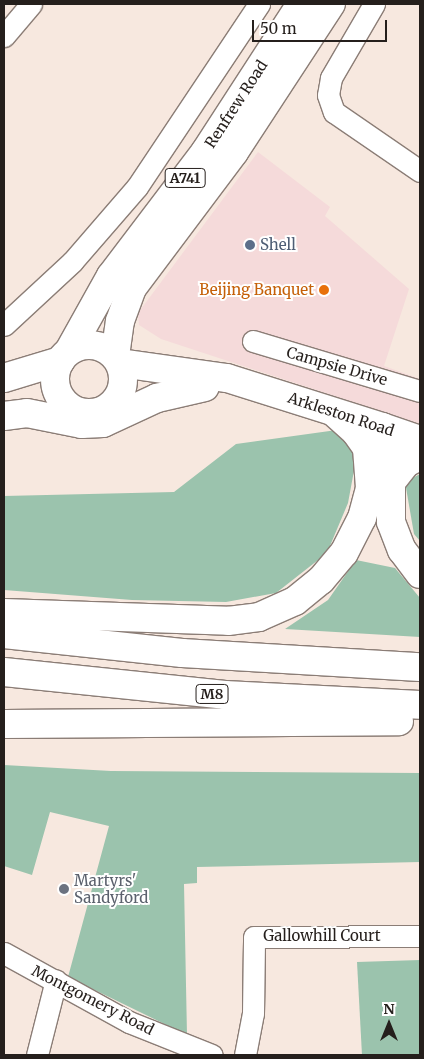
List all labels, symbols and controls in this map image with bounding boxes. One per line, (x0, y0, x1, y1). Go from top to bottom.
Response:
scale bar (254, 10, 389, 42)
text: 50 m (260, 19, 297, 38)
street label: Renfrew Road (201, 57, 271, 151)
road number: A741 (164, 167, 206, 190)
place label: Shell (260, 236, 296, 254)
marker: Shell (244, 239, 256, 251)
place label: Beijing Banquet (199, 281, 314, 299)
marker: Beijing Banquet (318, 284, 330, 296)
street label: Campsie Drive (284, 343, 390, 389)
street label: Arkleston Road (286, 388, 396, 440)
road number: M8 (194, 682, 230, 706)
place label: Martyrs' Sandyford (74, 871, 148, 906)
marker: Martyrs' Sandyford (58, 883, 70, 895)
street label: Gallowhill Court (263, 927, 381, 945)
street label: Montgomery Road (29, 961, 157, 1039)
north arrow (364, 999, 414, 1049)
text: N (383, 1000, 395, 1018)

